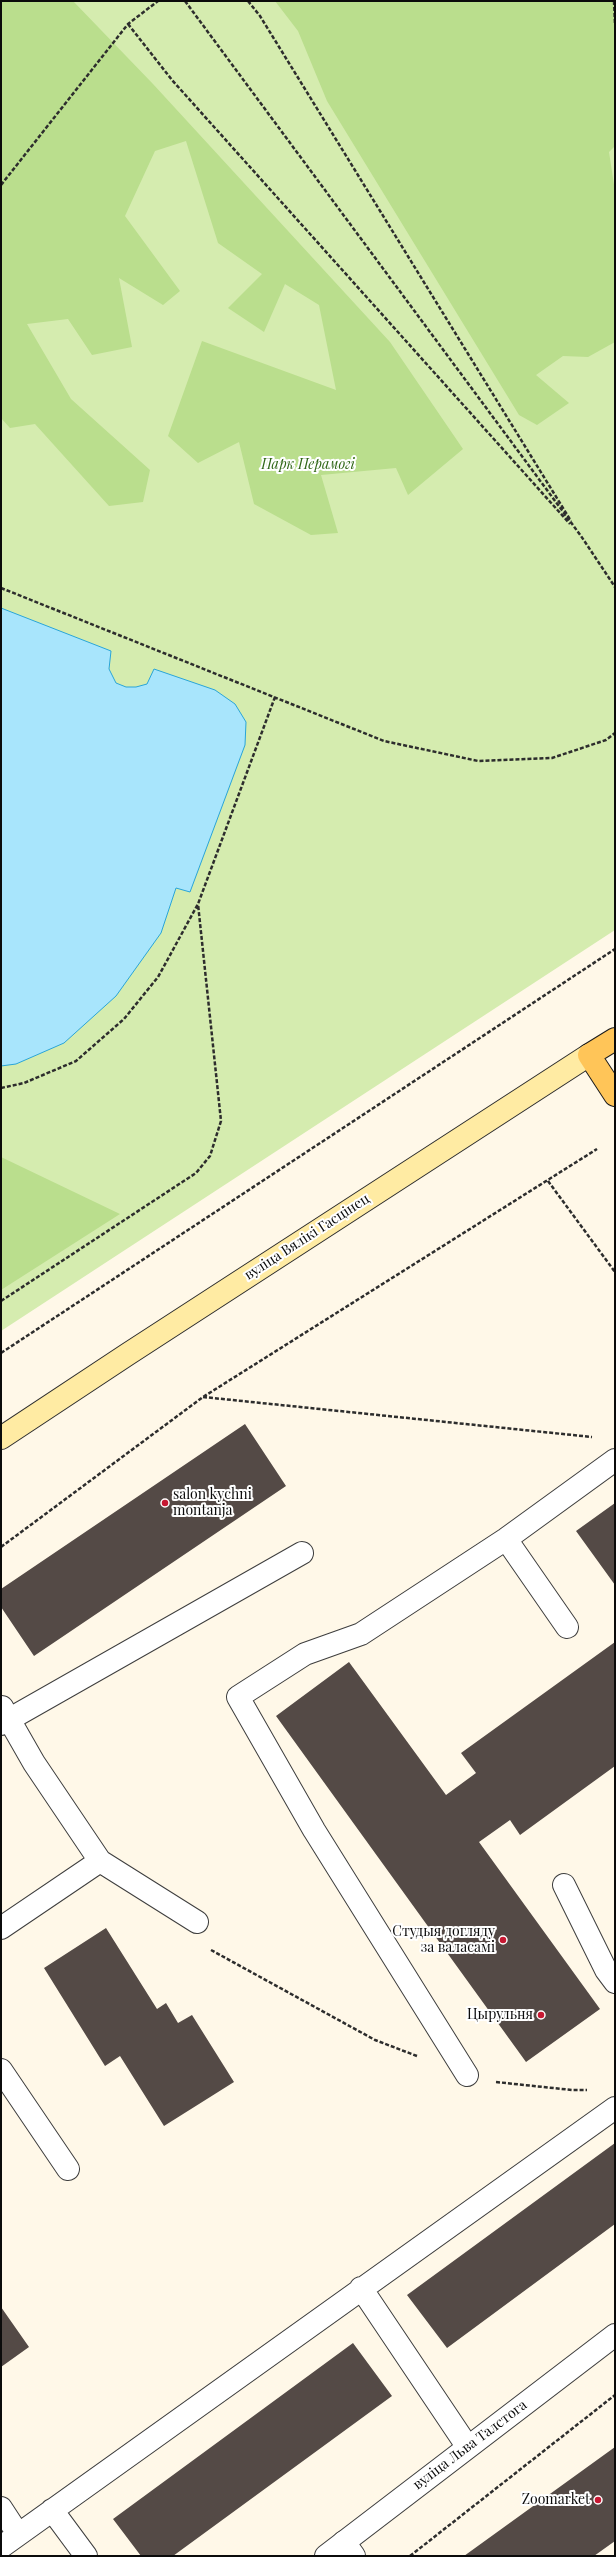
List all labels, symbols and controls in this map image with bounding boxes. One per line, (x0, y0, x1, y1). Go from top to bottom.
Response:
park label: Парк Перамогі (261, 457, 355, 473)
street label: вуліца Вялікі Гасцінец (241, 1190, 373, 1284)
place label: salon kychni montanja (173, 1487, 252, 1520)
marker: salon kychni montanja (160, 1498, 170, 1508)
place label: Студыя догляду за валасамі (392, 1924, 495, 1956)
marker: Студыя догляду за валасамі (498, 1935, 508, 1945)
place label: Цырульня (467, 2007, 533, 2023)
marker: Цырульня (536, 2010, 546, 2020)
street label: вуліца Льва Талстога (410, 2397, 530, 2493)
place label: Zoomarket (522, 2492, 590, 2508)
marker: Zoomarket (593, 2495, 603, 2505)

